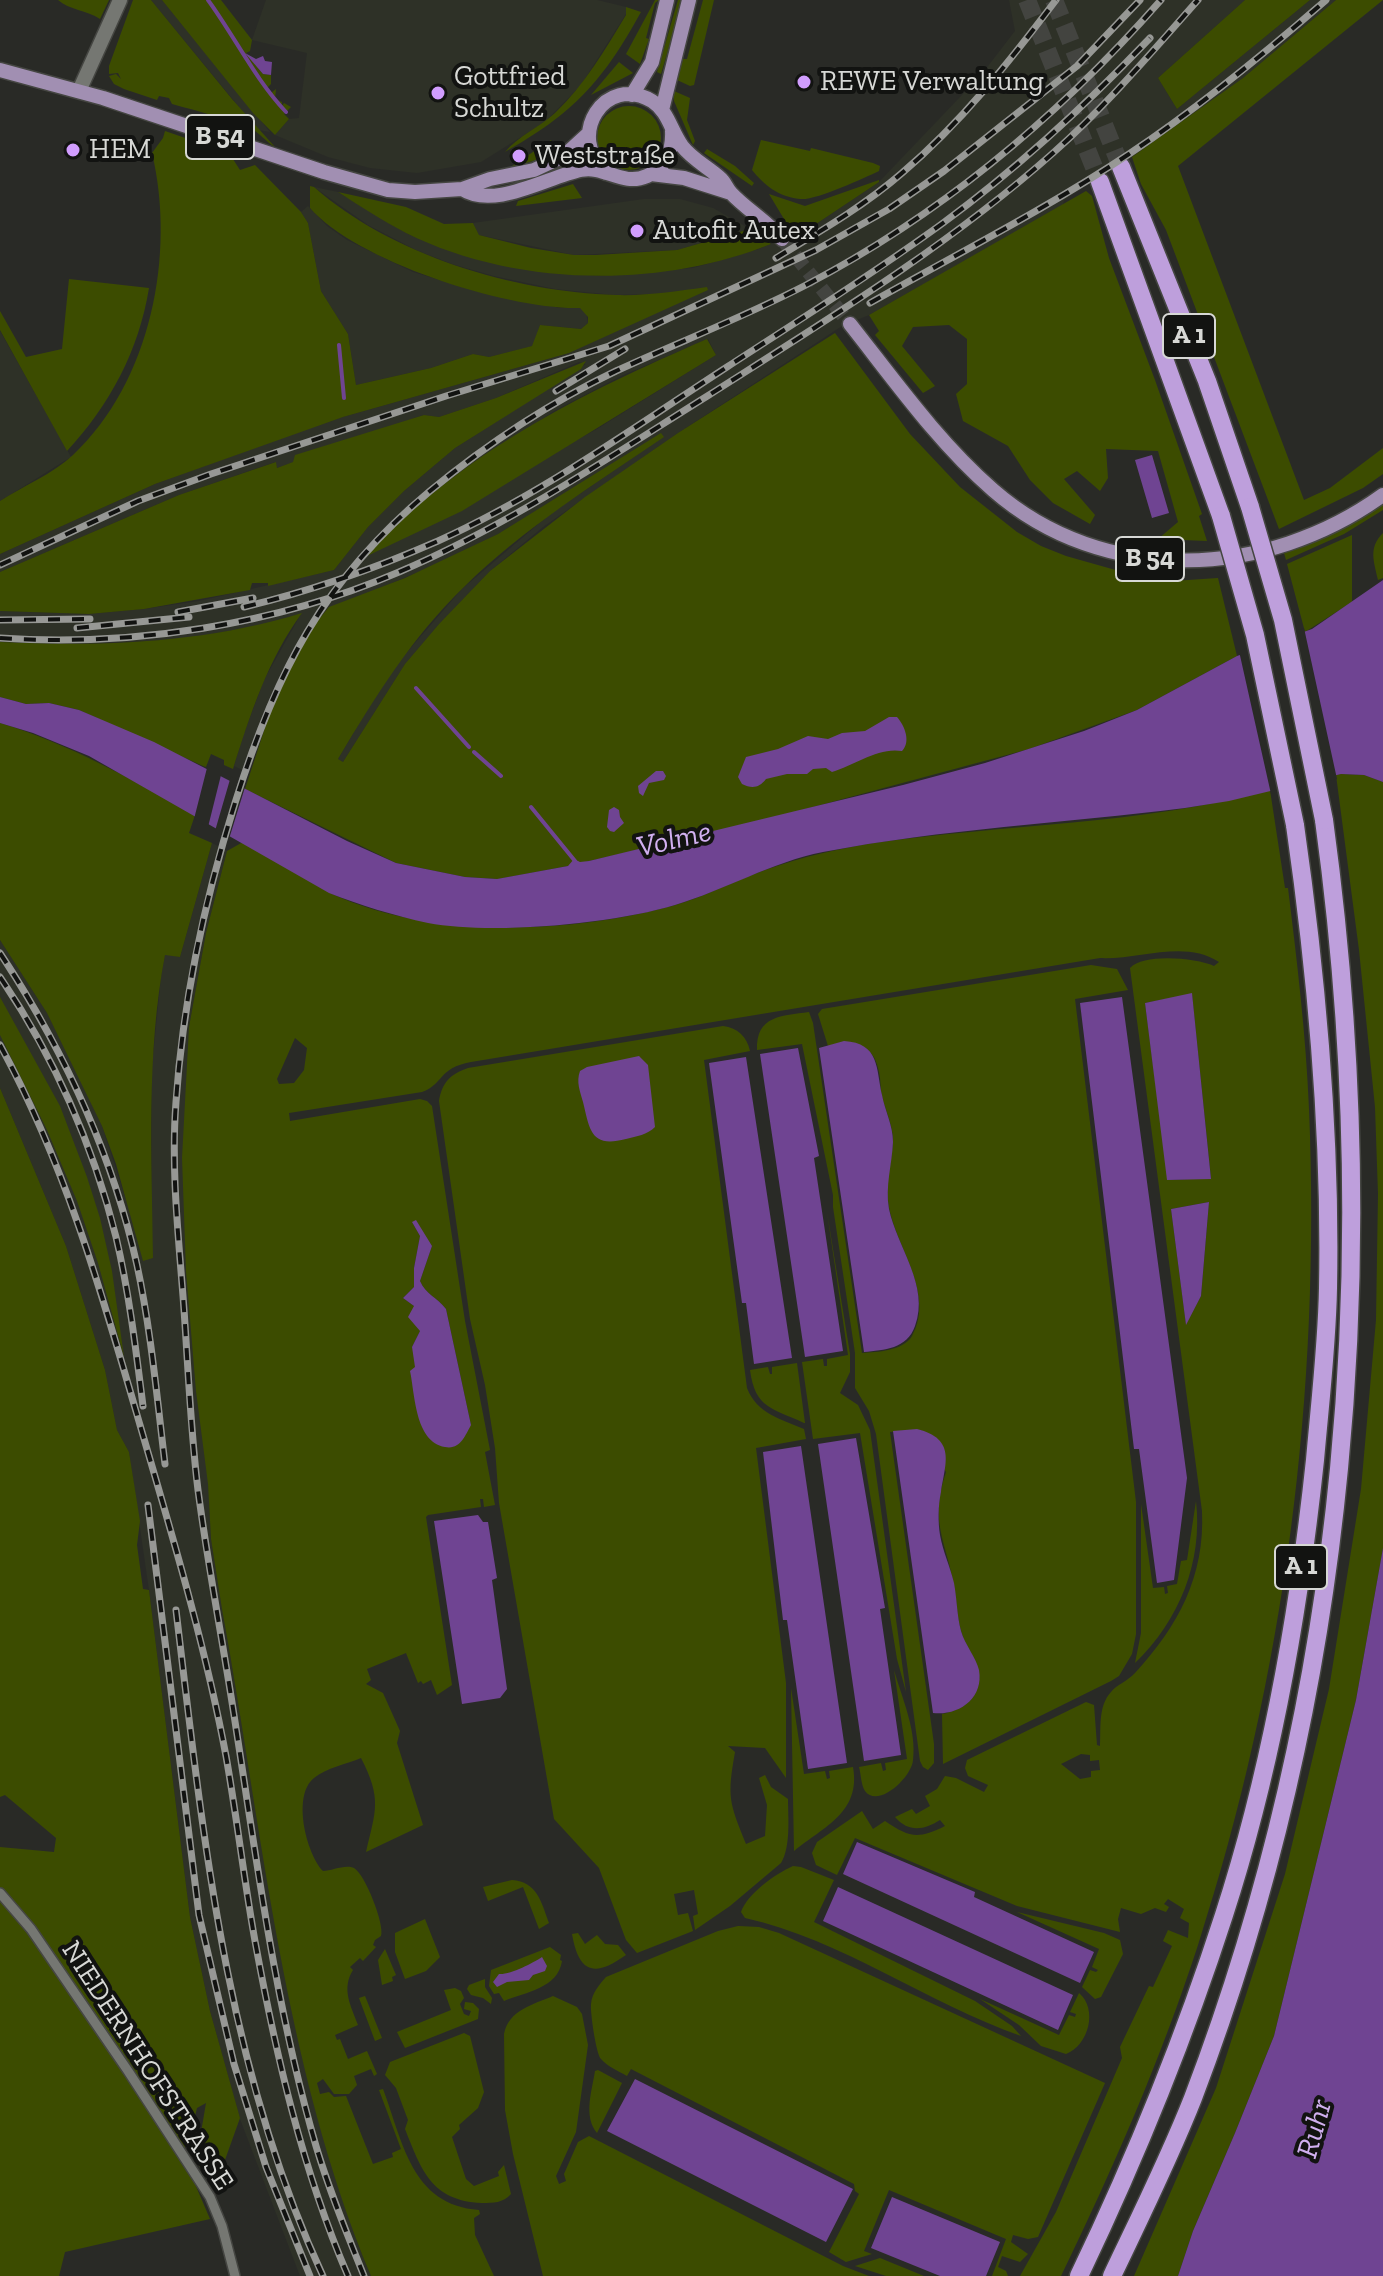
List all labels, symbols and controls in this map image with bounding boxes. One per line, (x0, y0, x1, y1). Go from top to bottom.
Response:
place label: Gottfried Schultz (454, 60, 566, 126)
place label: REWE Verwaltung (820, 65, 1044, 99)
marker: REWE Verwaltung (795, 73, 813, 91)
marker: Gottfried Schultz (429, 84, 447, 102)
road number: B 54 (186, 115, 254, 159)
place label: HEM (89, 133, 151, 167)
place label: Weststraße (535, 139, 675, 173)
marker: HEM (64, 141, 82, 159)
marker: Weststraße (510, 147, 528, 165)
place label: Autofit Autex (653, 214, 815, 248)
marker: Autofit Autex (628, 222, 646, 240)
road number: A 1 (1163, 314, 1215, 358)
road number: B 54 (1116, 537, 1184, 581)
water label: Volme (633, 814, 715, 866)
road number: A 1 (1275, 1545, 1327, 1589)
street label: NIEDERNHOFSTRASSE (54, 1935, 240, 2197)
water label: Ruhr (1290, 2096, 1340, 2162)

